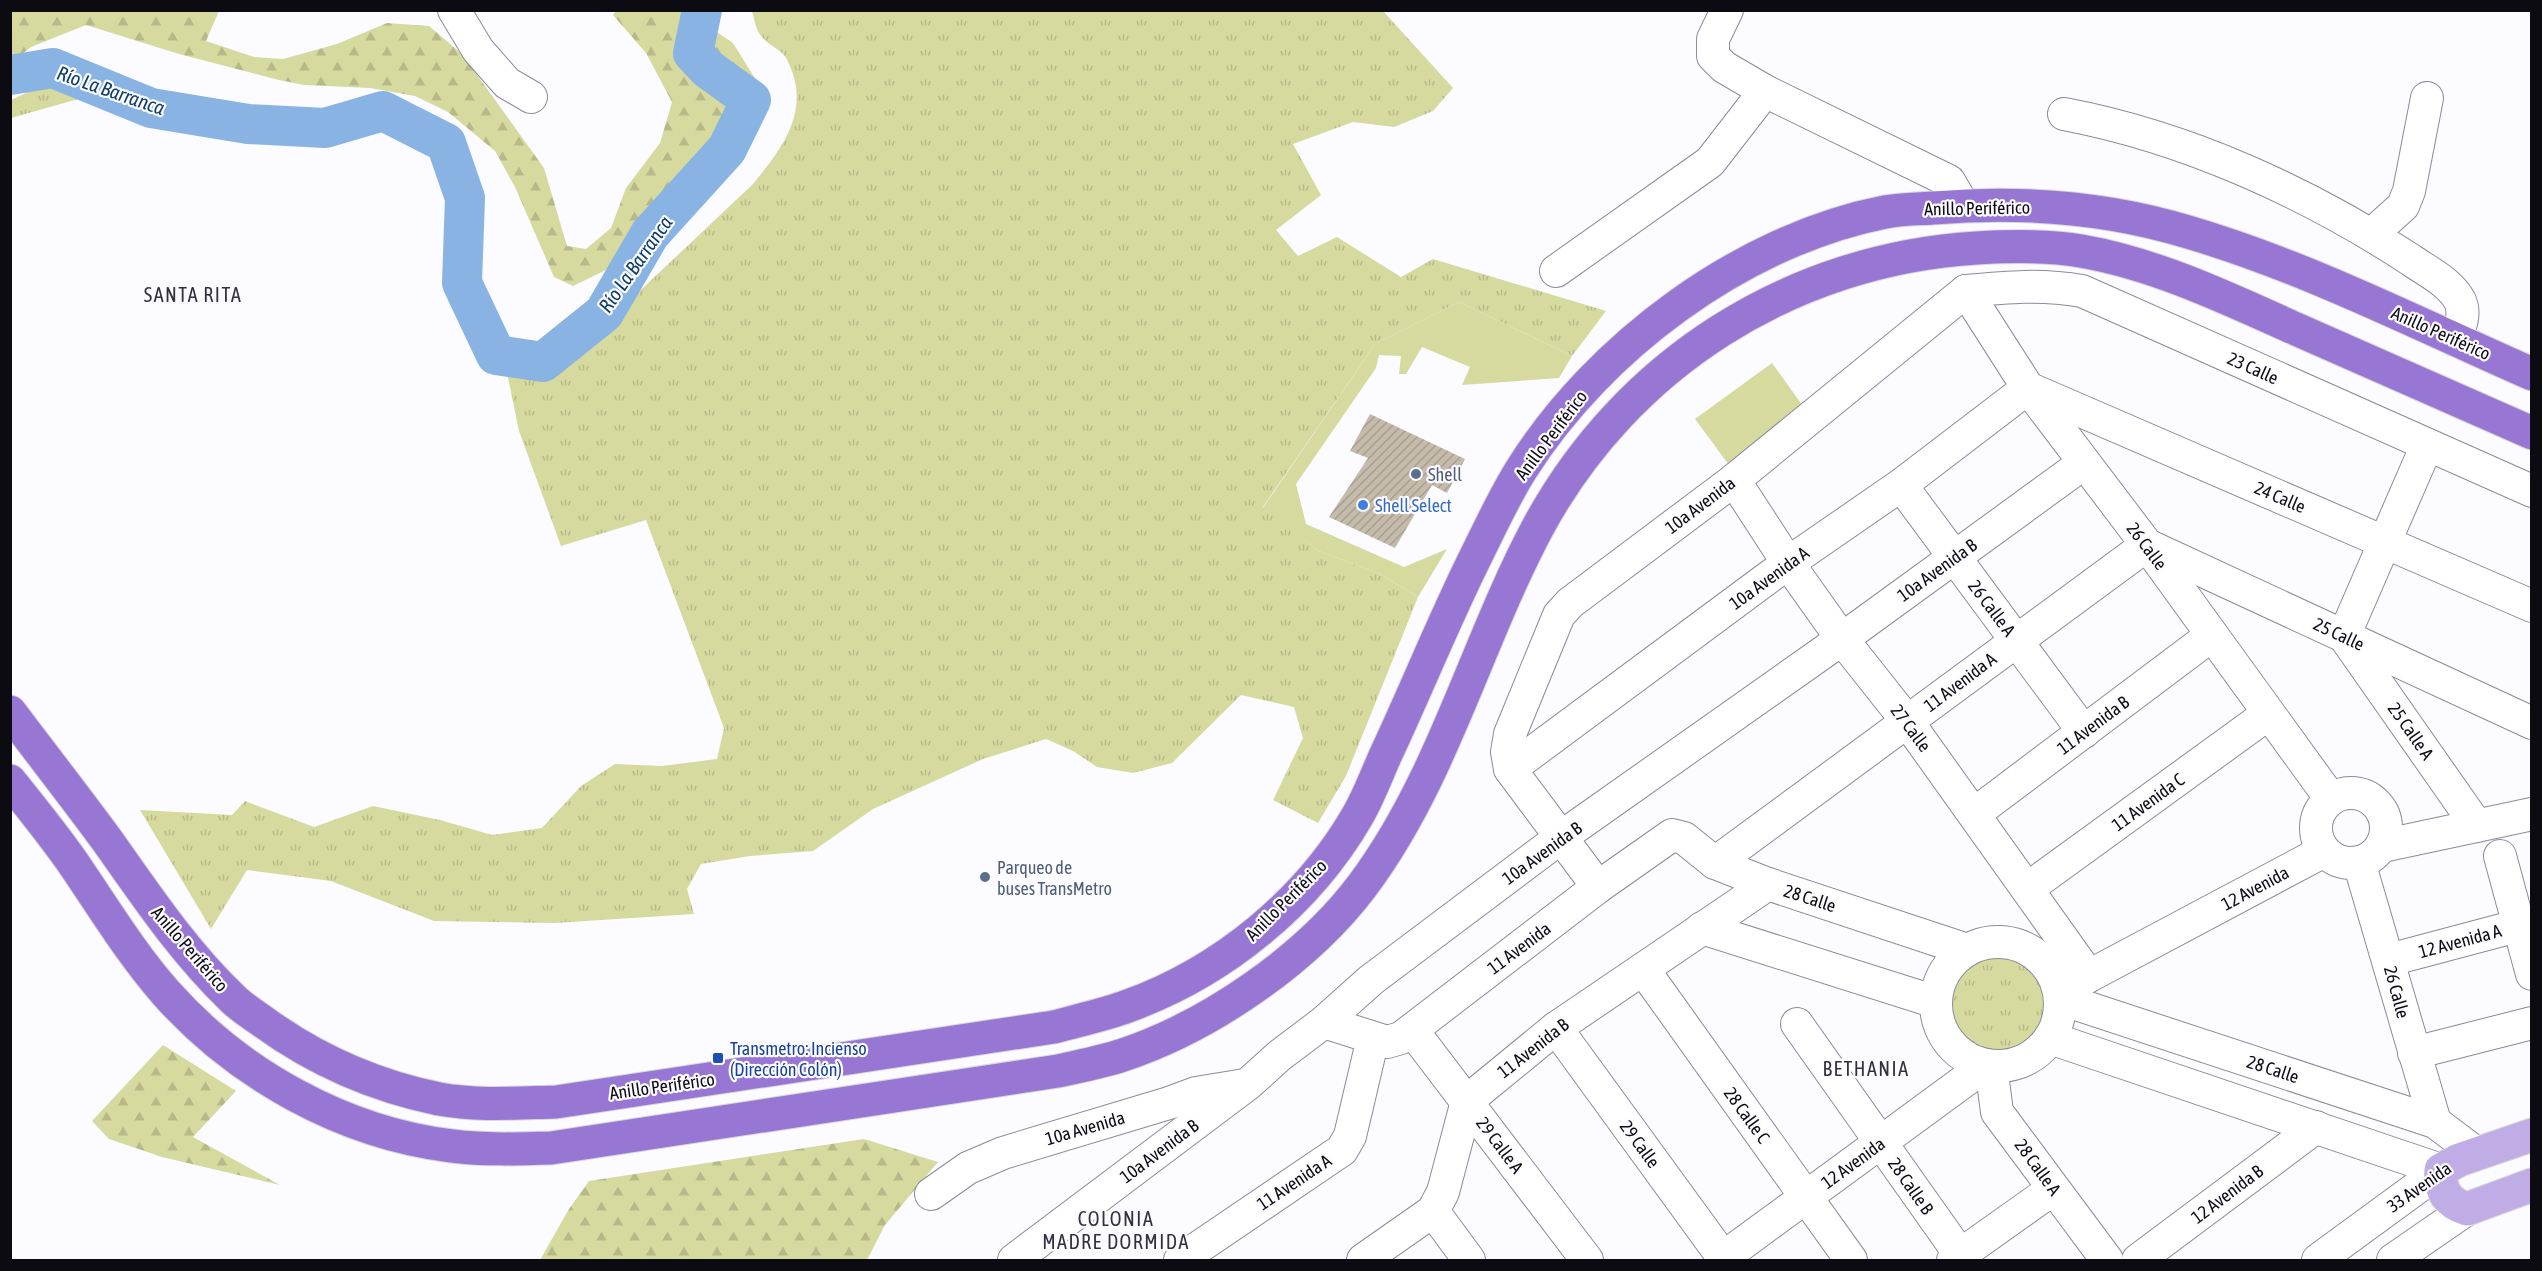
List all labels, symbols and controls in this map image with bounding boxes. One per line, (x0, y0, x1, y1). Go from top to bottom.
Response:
water label: Río La Barranca (54, 61, 168, 119)
street label: Anillo Periférico (1924, 197, 2030, 219)
water label: Río La Barranca (593, 211, 677, 317)
district label: SANTA RITA (144, 283, 242, 306)
street label: Anillo Periférico (2388, 302, 2494, 364)
street label: 23 Calle (2224, 348, 2282, 388)
street label: Anillo Periférico (1511, 386, 1591, 484)
place label: Shell (1428, 464, 1462, 485)
marker: Shell (1409, 467, 1423, 481)
street label: 10a Avenida (1661, 472, 1739, 538)
street label: 24 Calle (2251, 477, 2309, 517)
place label: Shell Select (1375, 495, 1452, 516)
marker: Shell Select (1356, 498, 1370, 512)
street label: 26 Calle (2123, 518, 2171, 574)
street label: 10a Avenida B (1893, 534, 1981, 606)
street label: 10a Avenida A (1725, 542, 1813, 614)
street label: 26 Calle A (1964, 576, 2020, 640)
street label: 25 Calle (2310, 613, 2368, 655)
street label: 11 Avenida A (1920, 648, 2000, 716)
street label: 11 Avenida B (2053, 691, 2133, 759)
street label: 25 Calle A (2384, 698, 2438, 764)
street label: 27 Calle (1887, 700, 1935, 756)
street label: 11 Avenida C (2108, 769, 2188, 835)
street label: 10a Avenida B (1498, 817, 1586, 889)
street label: Anillo Periférico (1241, 855, 1331, 945)
place label: Parqueo de buses TransMetro (997, 857, 1112, 899)
street label: 12 Avenida (2218, 862, 2292, 914)
marker: Parqueo de buses TransMetro (978, 870, 992, 884)
street label: 28 Calle (1781, 880, 1839, 916)
street label: Anillo Periférico (147, 902, 233, 996)
street label: 11 Avenida (1483, 918, 1555, 978)
street label: 12 Avenida A (2416, 920, 2504, 962)
street label: 26 Calle (2380, 963, 2414, 1021)
street label: 11 Avenida B (1493, 1013, 1573, 1082)
place label: Transmetro: Incienso (Dirección Colón) (730, 1038, 867, 1080)
marker: Transmetro: Incienso (Dirección Colón) (711, 1051, 725, 1065)
street label: 28 Calle (2244, 1051, 2302, 1087)
district label: BETHANIA (1823, 1057, 1909, 1080)
street label: Anillo Periférico (608, 1068, 716, 1104)
street label: 28 Calle C (1720, 1083, 1774, 1147)
street label: 10a Avenida (1043, 1107, 1127, 1149)
street label: 29 Calle A (1472, 1113, 1528, 1177)
street label: 10a Avenida B (1116, 1114, 1203, 1187)
street label: 29 Calle (1616, 1116, 1664, 1172)
street label: 12 Avenida (1817, 1133, 1889, 1193)
street label: 28 Calle A (2010, 1135, 2066, 1199)
street label: 11 Avenida A (1253, 1150, 1335, 1214)
street label: 28 Calle B (1884, 1154, 1938, 1219)
street label: 33 Avenida (2383, 1157, 2455, 1217)
street label: 12 Avenida B (2187, 1160, 2267, 1228)
district label: COLONIA MADRE DORMIDA (1042, 1207, 1190, 1253)

